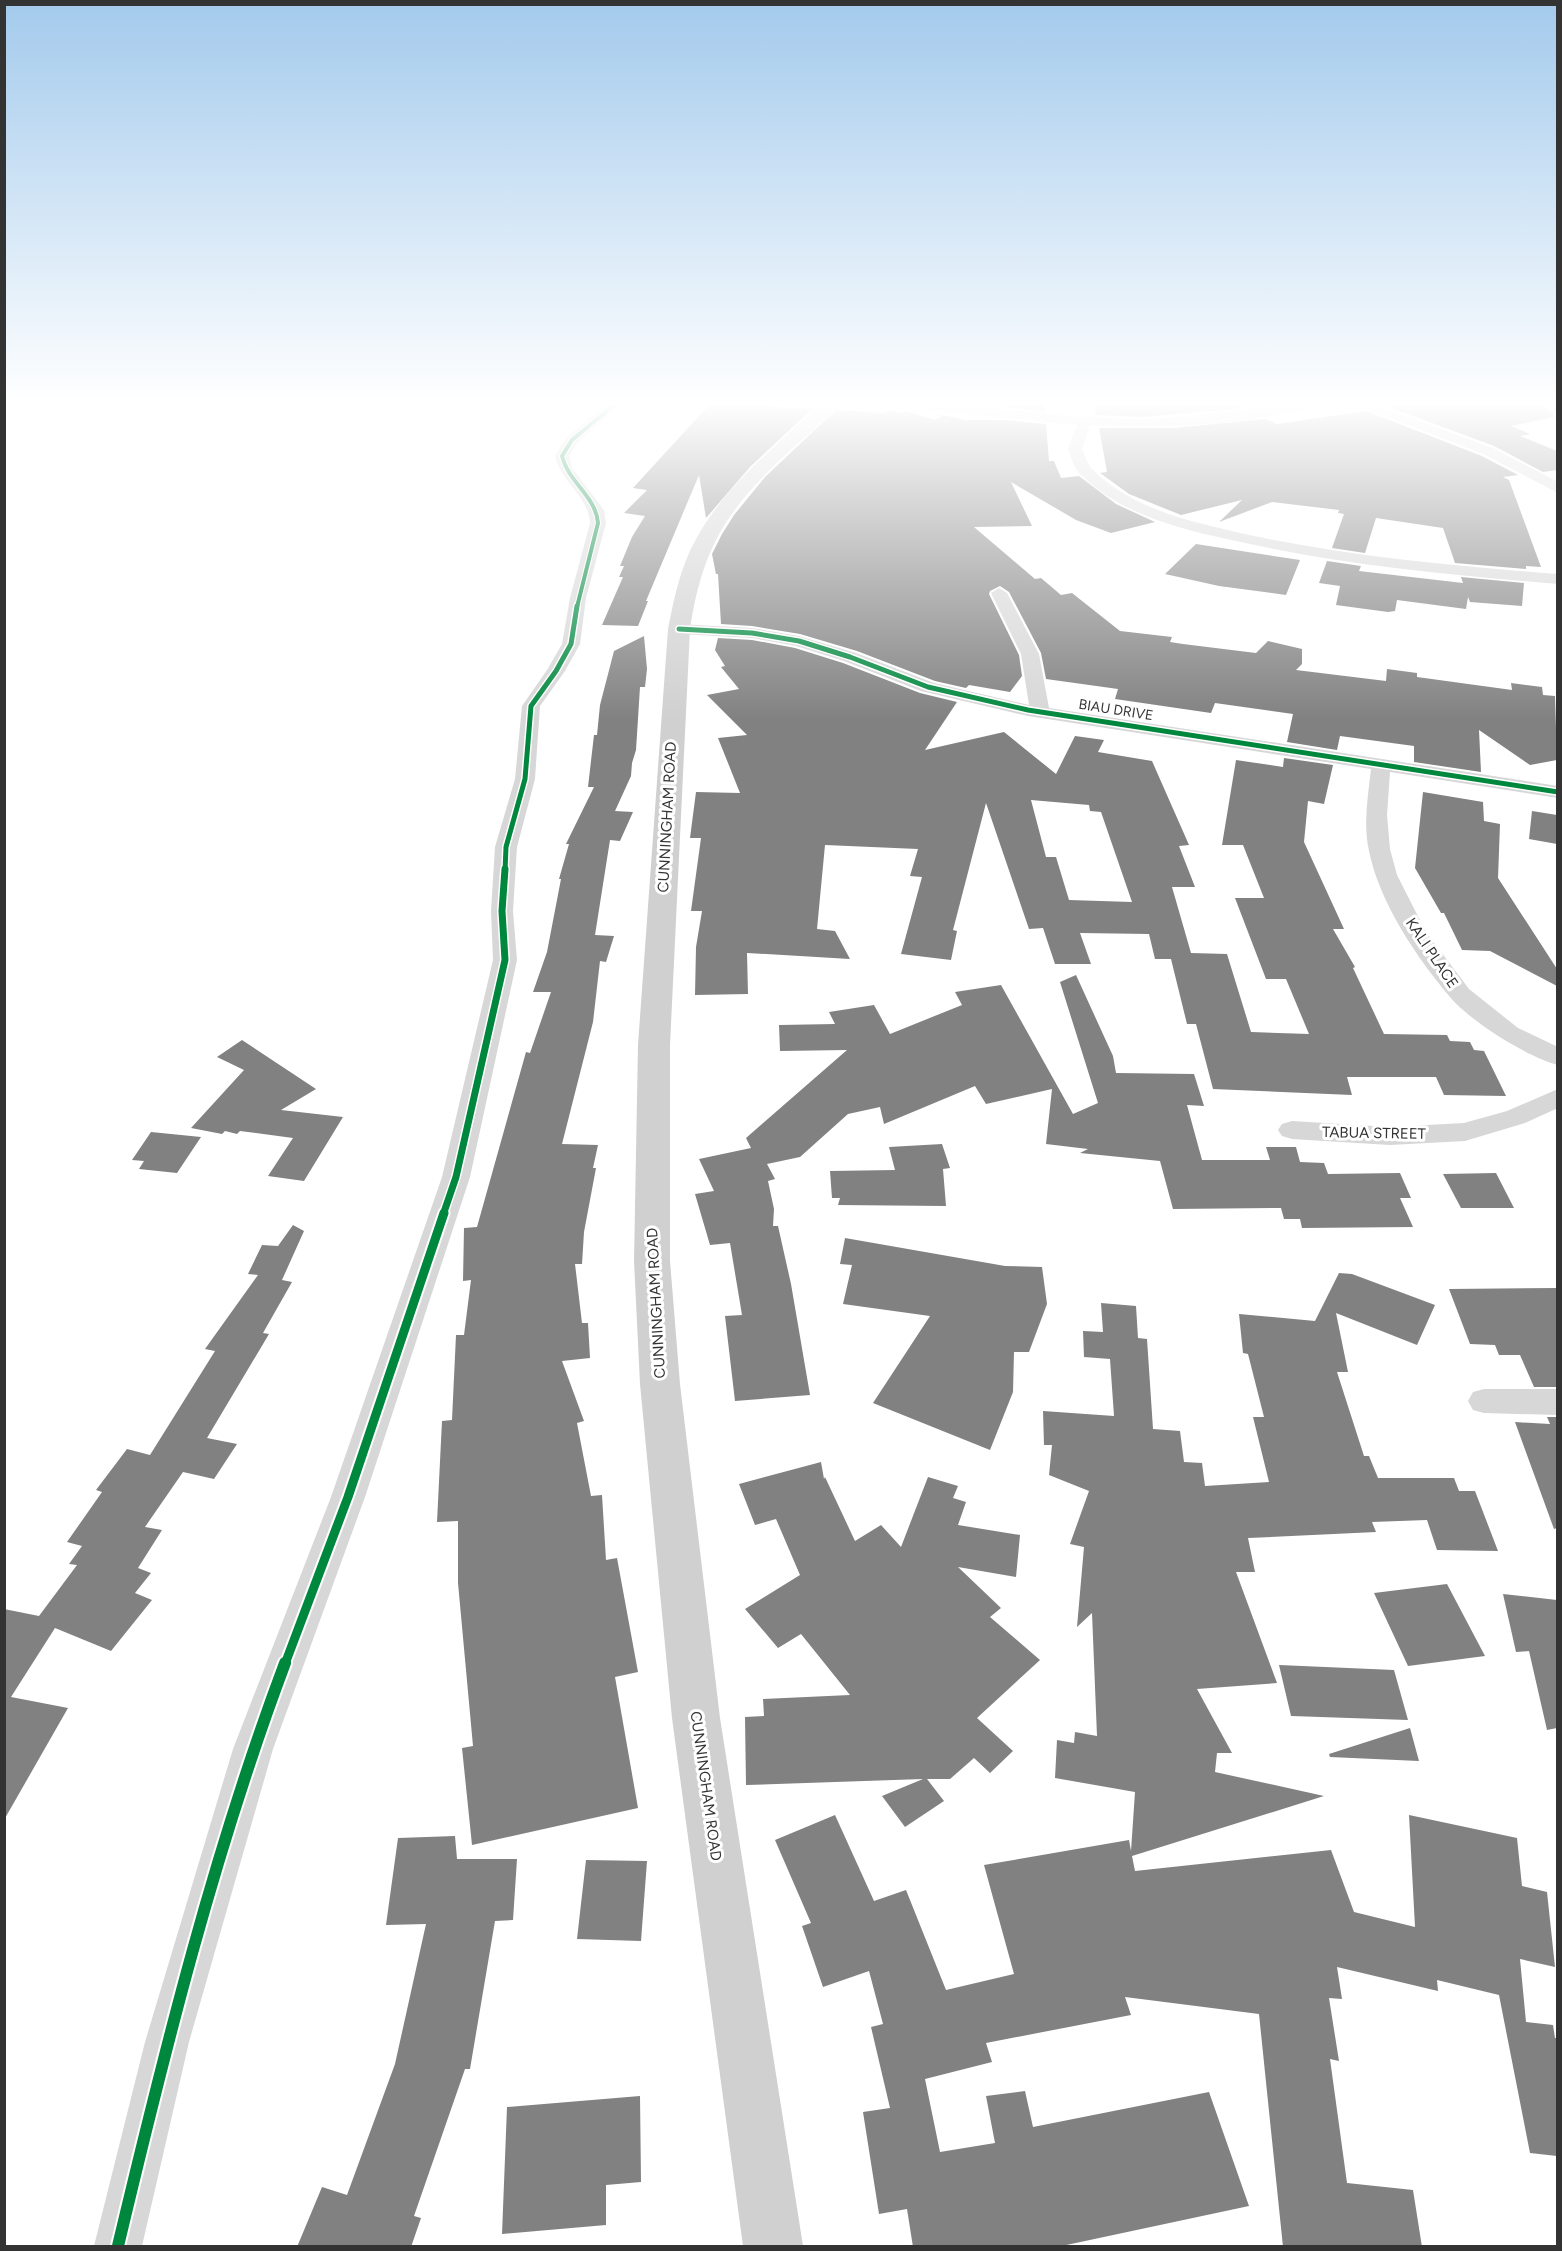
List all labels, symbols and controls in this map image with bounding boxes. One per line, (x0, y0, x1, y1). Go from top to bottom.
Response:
street label: BIAU DRIVE (1077, 696, 1155, 724)
street label: CUNNINGHAM ROAD (654, 741, 680, 893)
street label: KALI PLACE (1402, 914, 1462, 992)
street label: TABUA STREET (1322, 1123, 1427, 1143)
street label: CUNNINGHAM ROAD (643, 1227, 669, 1379)
street label: CUNNINGHAM ROAD (687, 1710, 725, 1862)

